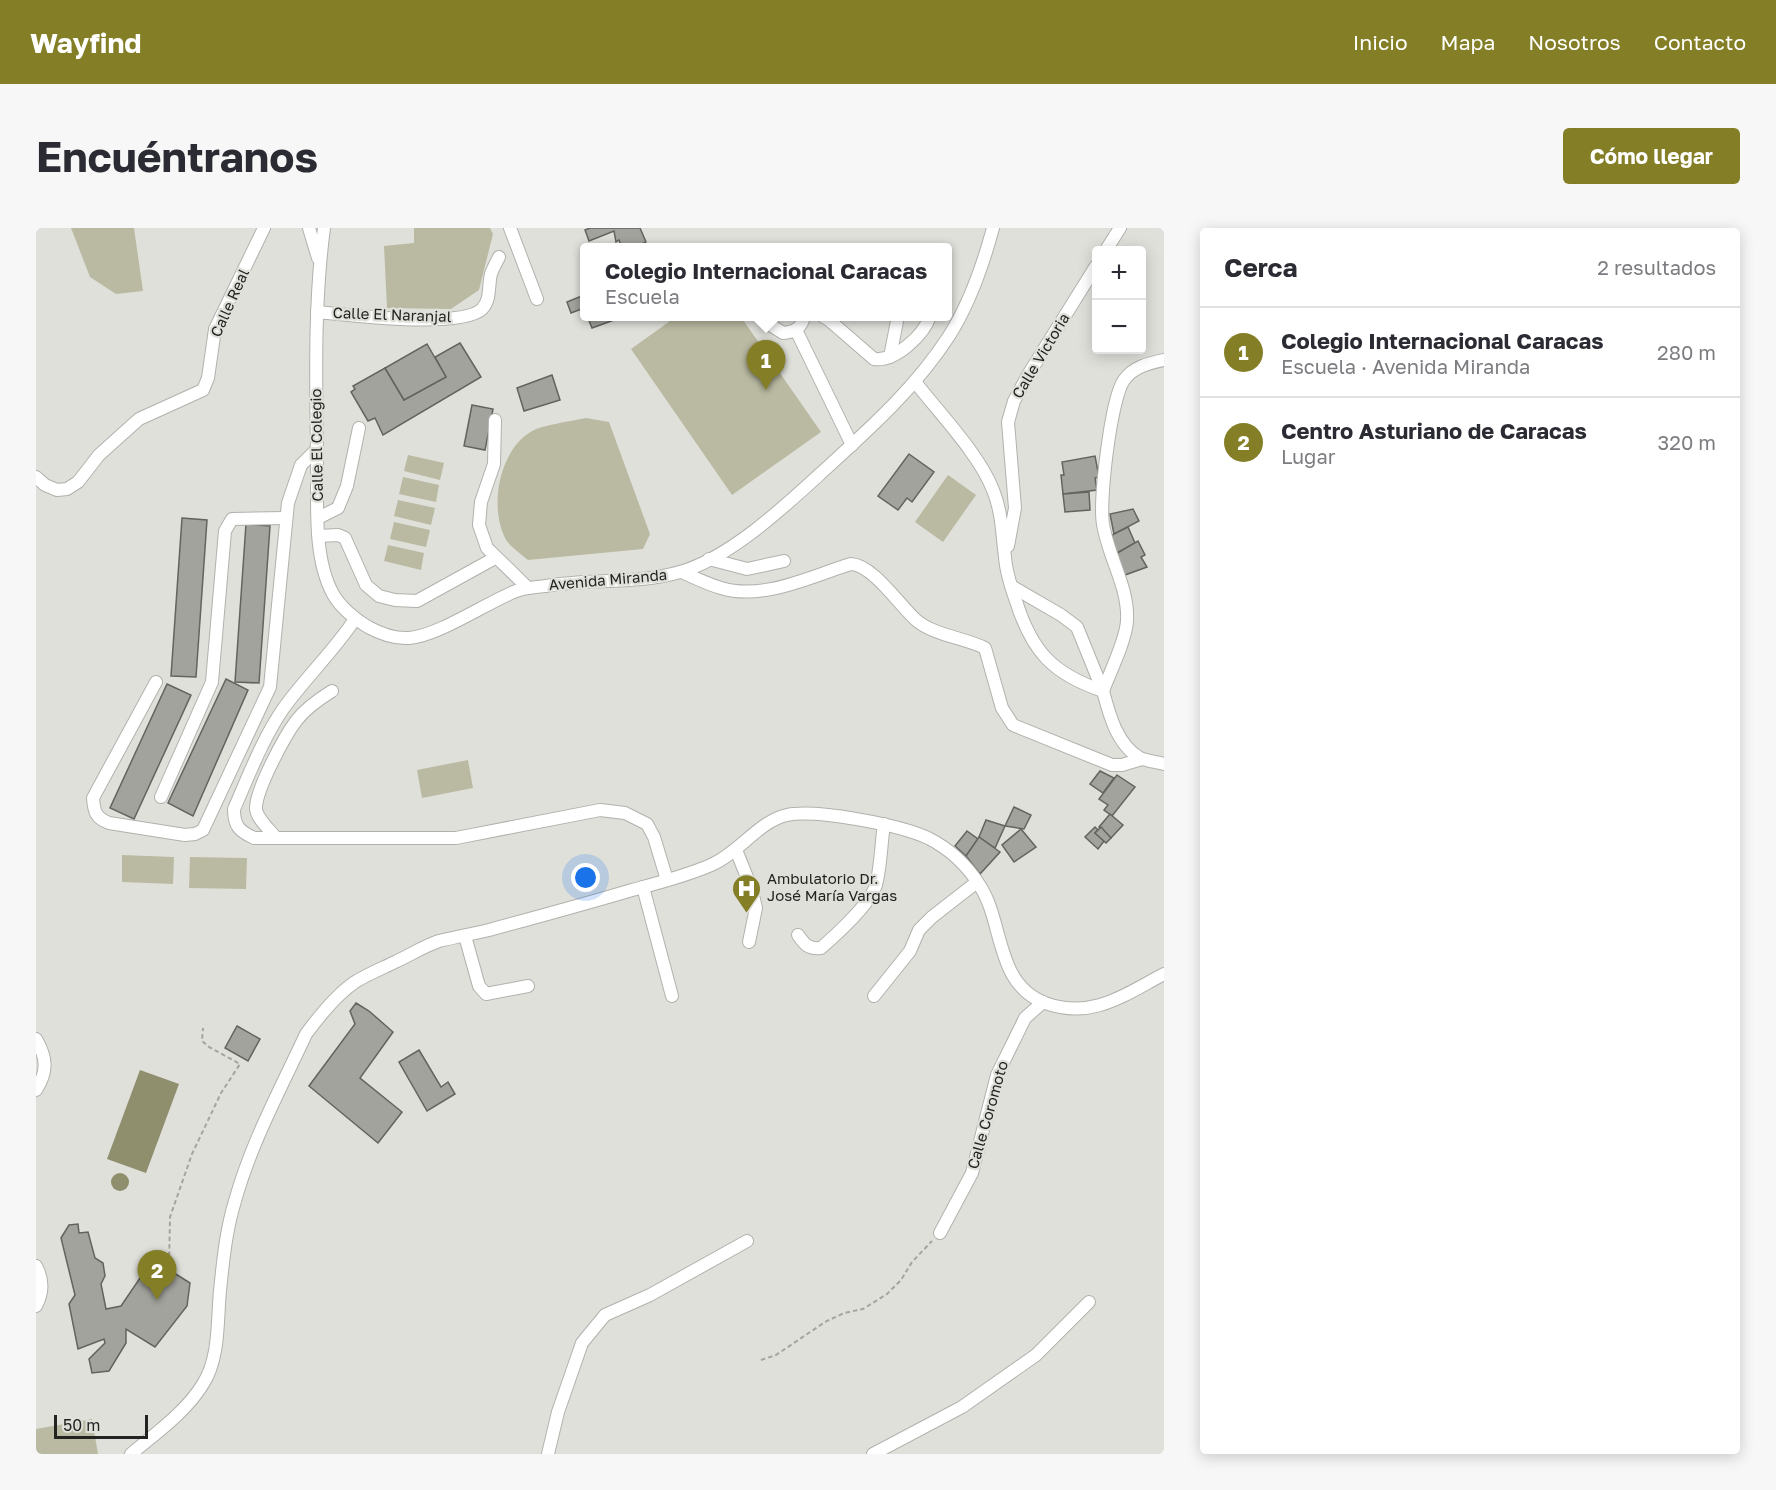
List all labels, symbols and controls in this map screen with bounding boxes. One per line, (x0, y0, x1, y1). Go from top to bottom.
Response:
text: Wayfind (30, 26, 142, 59)
text: Inicio (1353, 29, 1408, 55)
text: Mapa (1441, 29, 1495, 55)
text: Nosotros (1528, 29, 1621, 55)
text: Contacto (1654, 29, 1746, 55)
button: Cómo llegar (1563, 128, 1740, 184)
text: Encuéntranos (36, 131, 318, 181)
popup (580, 243, 952, 321)
map controls (1092, 246, 1146, 354)
button: + (1092, 246, 1146, 300)
text: Cerca (1224, 252, 1298, 283)
text: 2 resultados (1597, 255, 1716, 279)
text: Colegio Internacional Caracas (605, 257, 927, 284)
street label: Calle Real (206, 266, 252, 339)
text: Escuela (605, 284, 680, 308)
button: − (1092, 300, 1146, 354)
street label: Calle El Naranjal (332, 303, 452, 325)
street label: Calle Victoria (1008, 310, 1073, 401)
text: Colegio Internacional Caracas (1281, 327, 1603, 354)
pin: 1 (746, 340, 786, 390)
text: 1 (1238, 340, 1249, 364)
text: 280 m (1657, 340, 1716, 364)
text: Escuela · Avenida Miranda (1281, 354, 1530, 378)
street label: Calle El Colegio (306, 388, 326, 502)
text: Centro Asturiano de Caracas (1281, 417, 1587, 444)
text: 2 (1237, 430, 1250, 454)
text: 320 m (1658, 430, 1716, 454)
text: Lugar (1281, 444, 1336, 468)
street label: Avenida Miranda (548, 565, 668, 593)
your location (571, 863, 600, 892)
place label: Ambulatorio Dr. José María Vargas (767, 869, 897, 904)
hospital icon: Ambulatorio Dr. José María Vargas (730, 872, 762, 914)
street label: Calle Coromoto (963, 1059, 1011, 1171)
pin: 2 (138, 1250, 176, 1300)
scale bar (54, 1412, 148, 1440)
text: 50 m (63, 1415, 100, 1435)

